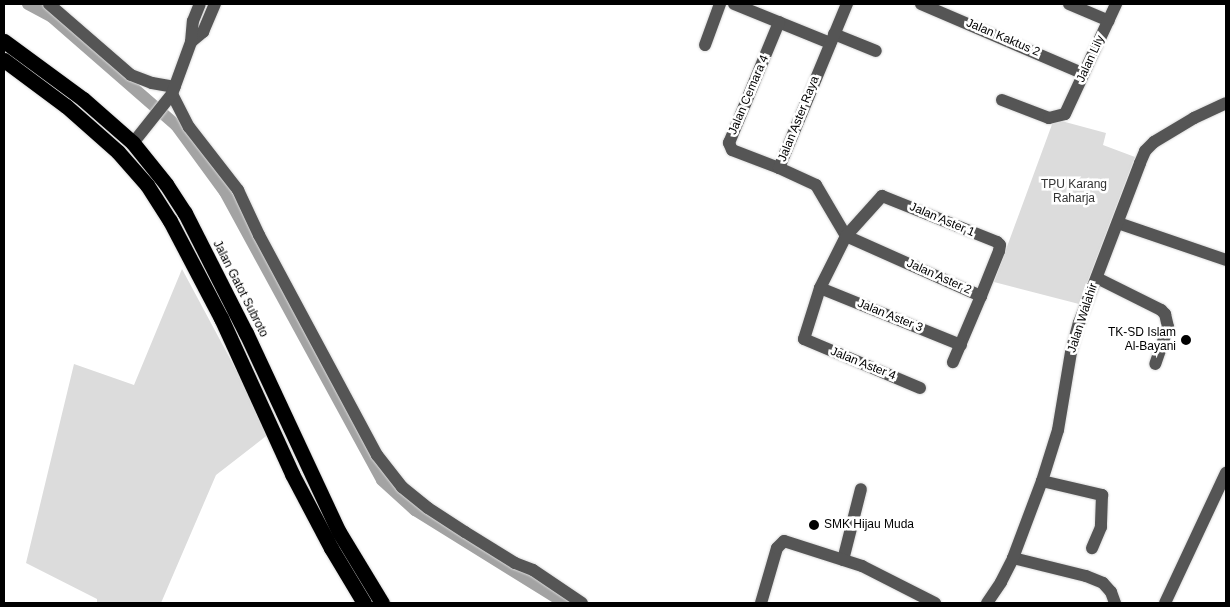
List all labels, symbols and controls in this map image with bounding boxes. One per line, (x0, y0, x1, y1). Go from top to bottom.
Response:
street label: Jalan Kaktus 2 (964, 16, 1042, 60)
street label: Jalan Lily (1074, 33, 1108, 85)
street label: Jalan Cemara 4 (726, 53, 772, 137)
street label: Jalan Aster Raya (775, 74, 823, 164)
park label: TPU Karang Raharja (1041, 178, 1107, 206)
street label: Jalan Aster 1 (907, 200, 977, 240)
street label: Jalan Gatot Subroto (209, 238, 271, 340)
street label: Jalan Aster 2 (904, 256, 974, 298)
street label: Jalan Walahir (1065, 281, 1101, 355)
street label: Jalan Aster 3 (855, 296, 925, 336)
place label: TK-SD Islam Al-Bayani (1108, 326, 1176, 354)
marker: TK-SD Islam Al-Bayani (1180, 334, 1192, 346)
street label: Jalan Aster 4 (828, 344, 898, 384)
place label: SMK Hijau Muda (824, 518, 914, 532)
marker: SMK Hijau Muda (808, 519, 820, 531)

